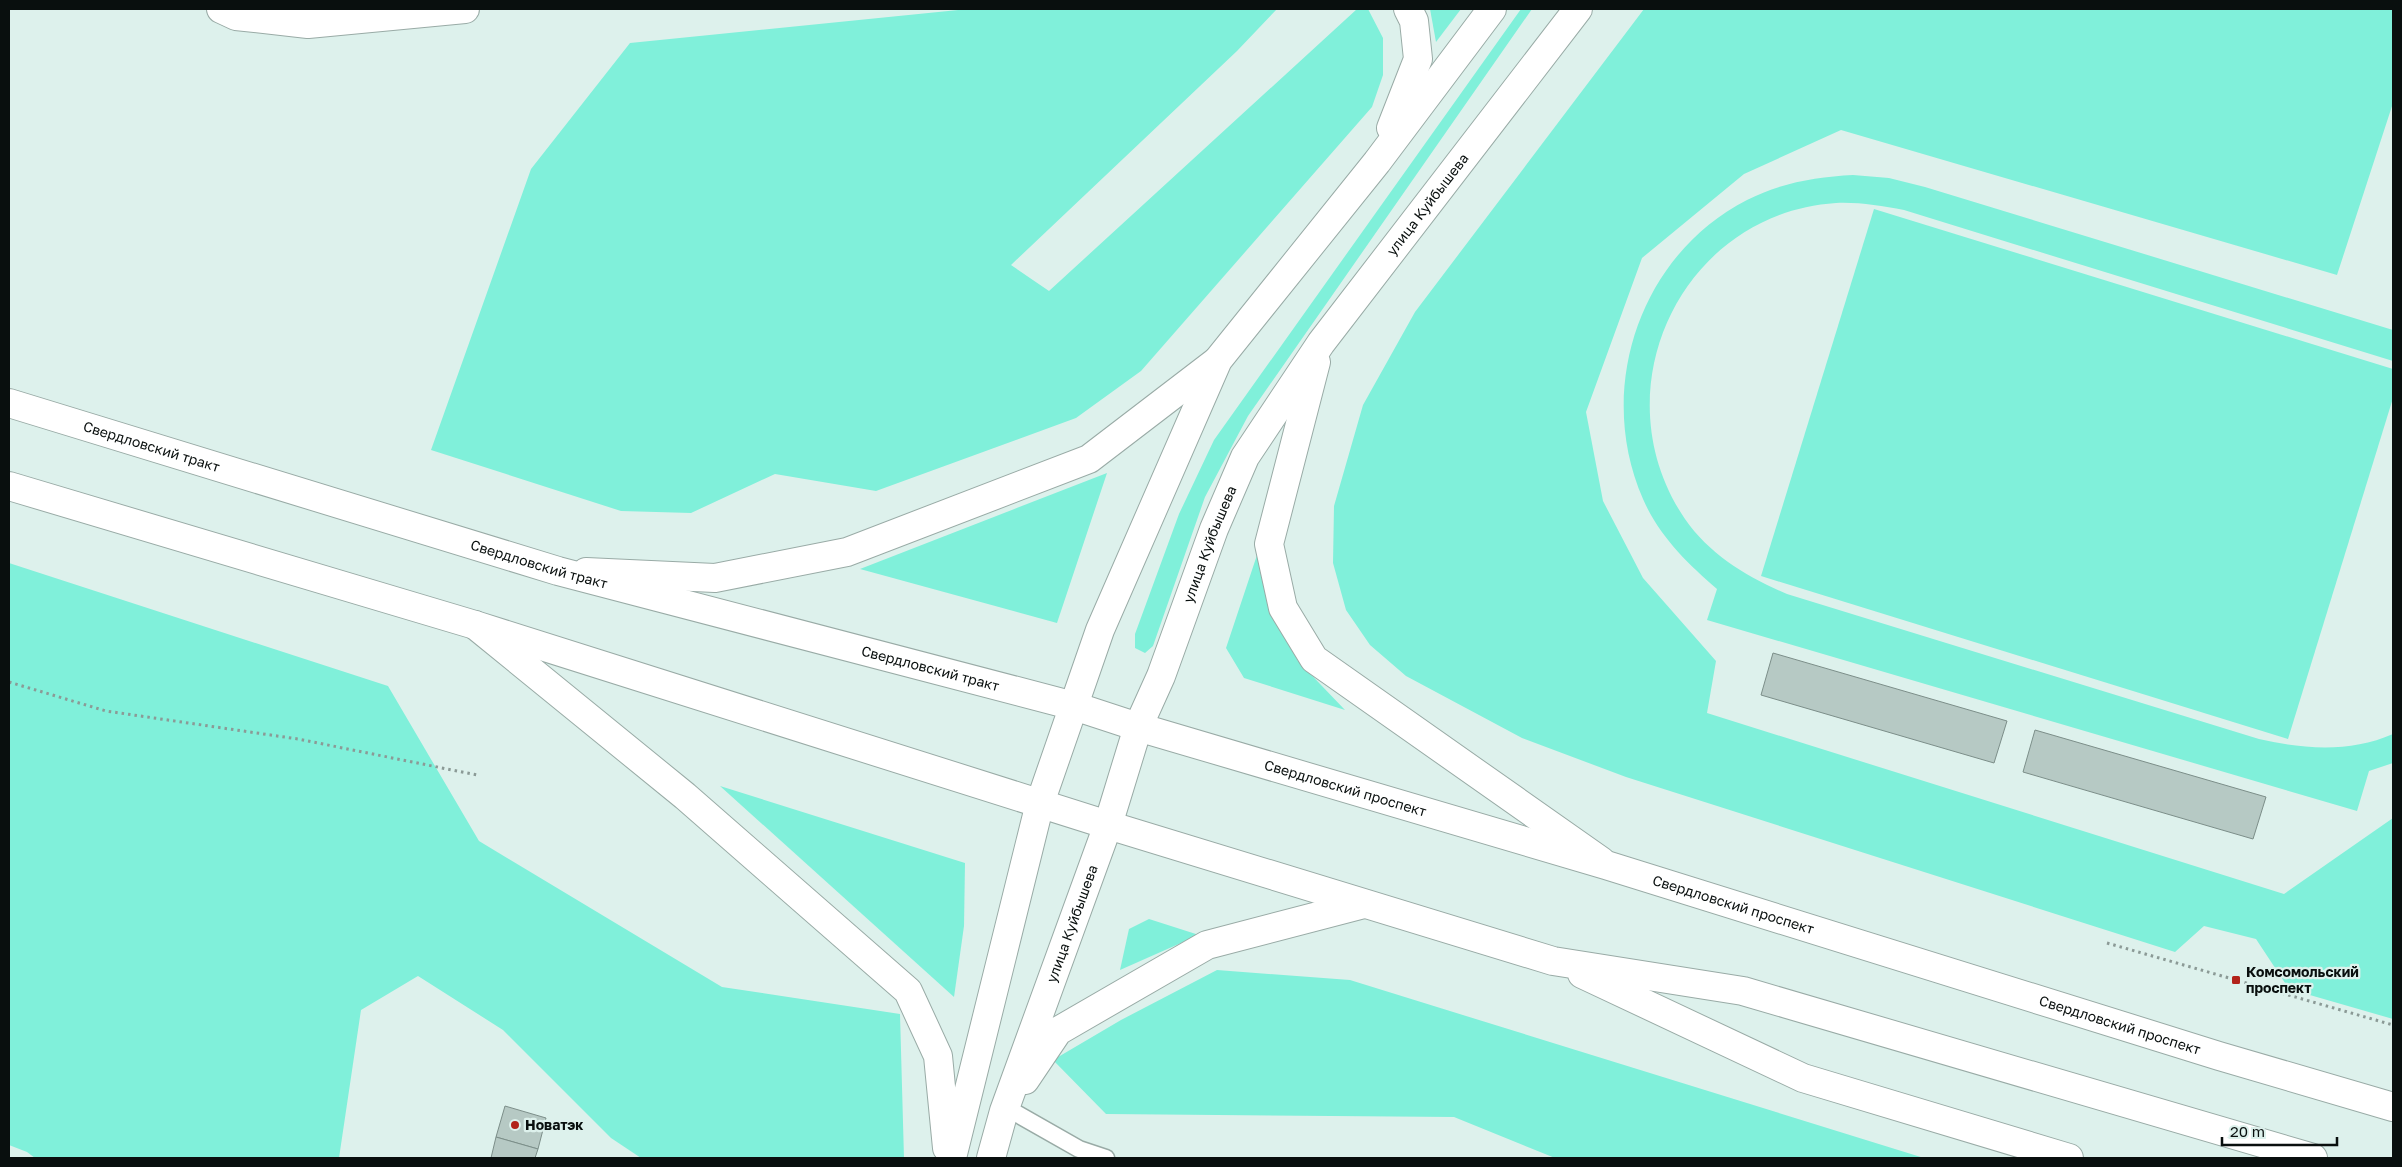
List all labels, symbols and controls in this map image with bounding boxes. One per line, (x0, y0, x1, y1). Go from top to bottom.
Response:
street label: улица Куйбышева (1383, 150, 1472, 259)
street label: Свердловский тракт (81, 417, 222, 475)
street label: улица Куйбышева (1179, 483, 1240, 605)
street label: Свердловский тракт (469, 536, 610, 592)
street label: Свердловский тракт (860, 642, 1001, 694)
street label: Свердловский проспект (1262, 756, 1429, 820)
street label: улица Куйбышева (1042, 862, 1101, 985)
street label: Свердловский проспект (1651, 871, 1816, 937)
place label: Комсомольский проспект (2246, 963, 2359, 996)
marker: Комсомольский проспект (2230, 974, 2242, 986)
street label: Свердловский проспект (2037, 992, 2203, 1058)
scale bar (2222, 1114, 2337, 1146)
place label: Новатэк (525, 1116, 583, 1133)
marker: Новатэк (509, 1119, 521, 1131)
text: 20 m (2230, 1122, 2265, 1140)

